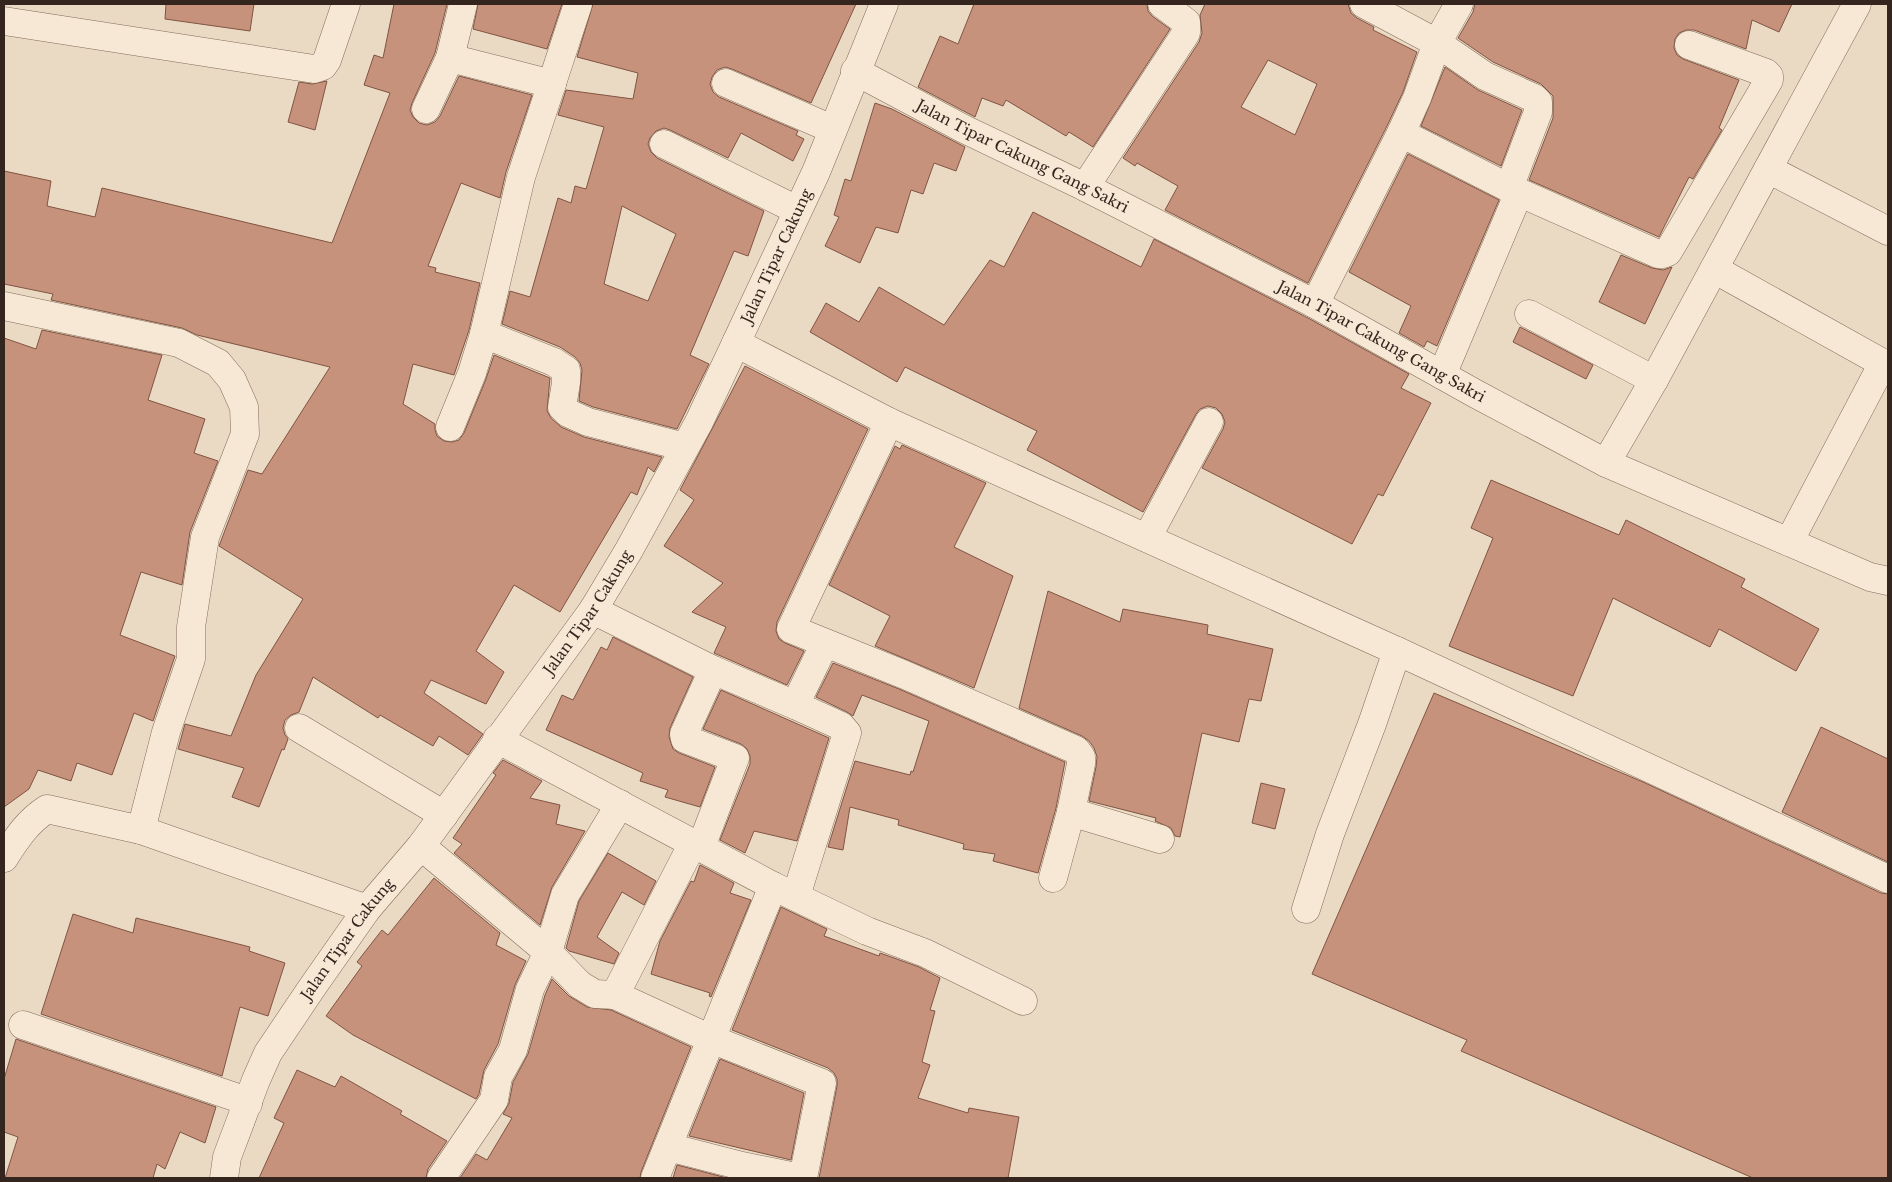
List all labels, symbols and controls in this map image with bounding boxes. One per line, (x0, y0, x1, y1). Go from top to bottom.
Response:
street label: Jalan Tipar Cakung Gang Sakri (911, 94, 1132, 217)
street label: Jalan Tipar Cakung (736, 184, 816, 328)
street label: Jalan Tipar Cakung Gang Sakri (1272, 276, 1489, 406)
street label: Jalan Tipar Cakung (538, 545, 636, 680)
street label: Jalan Tipar Cakung (295, 873, 399, 1005)

